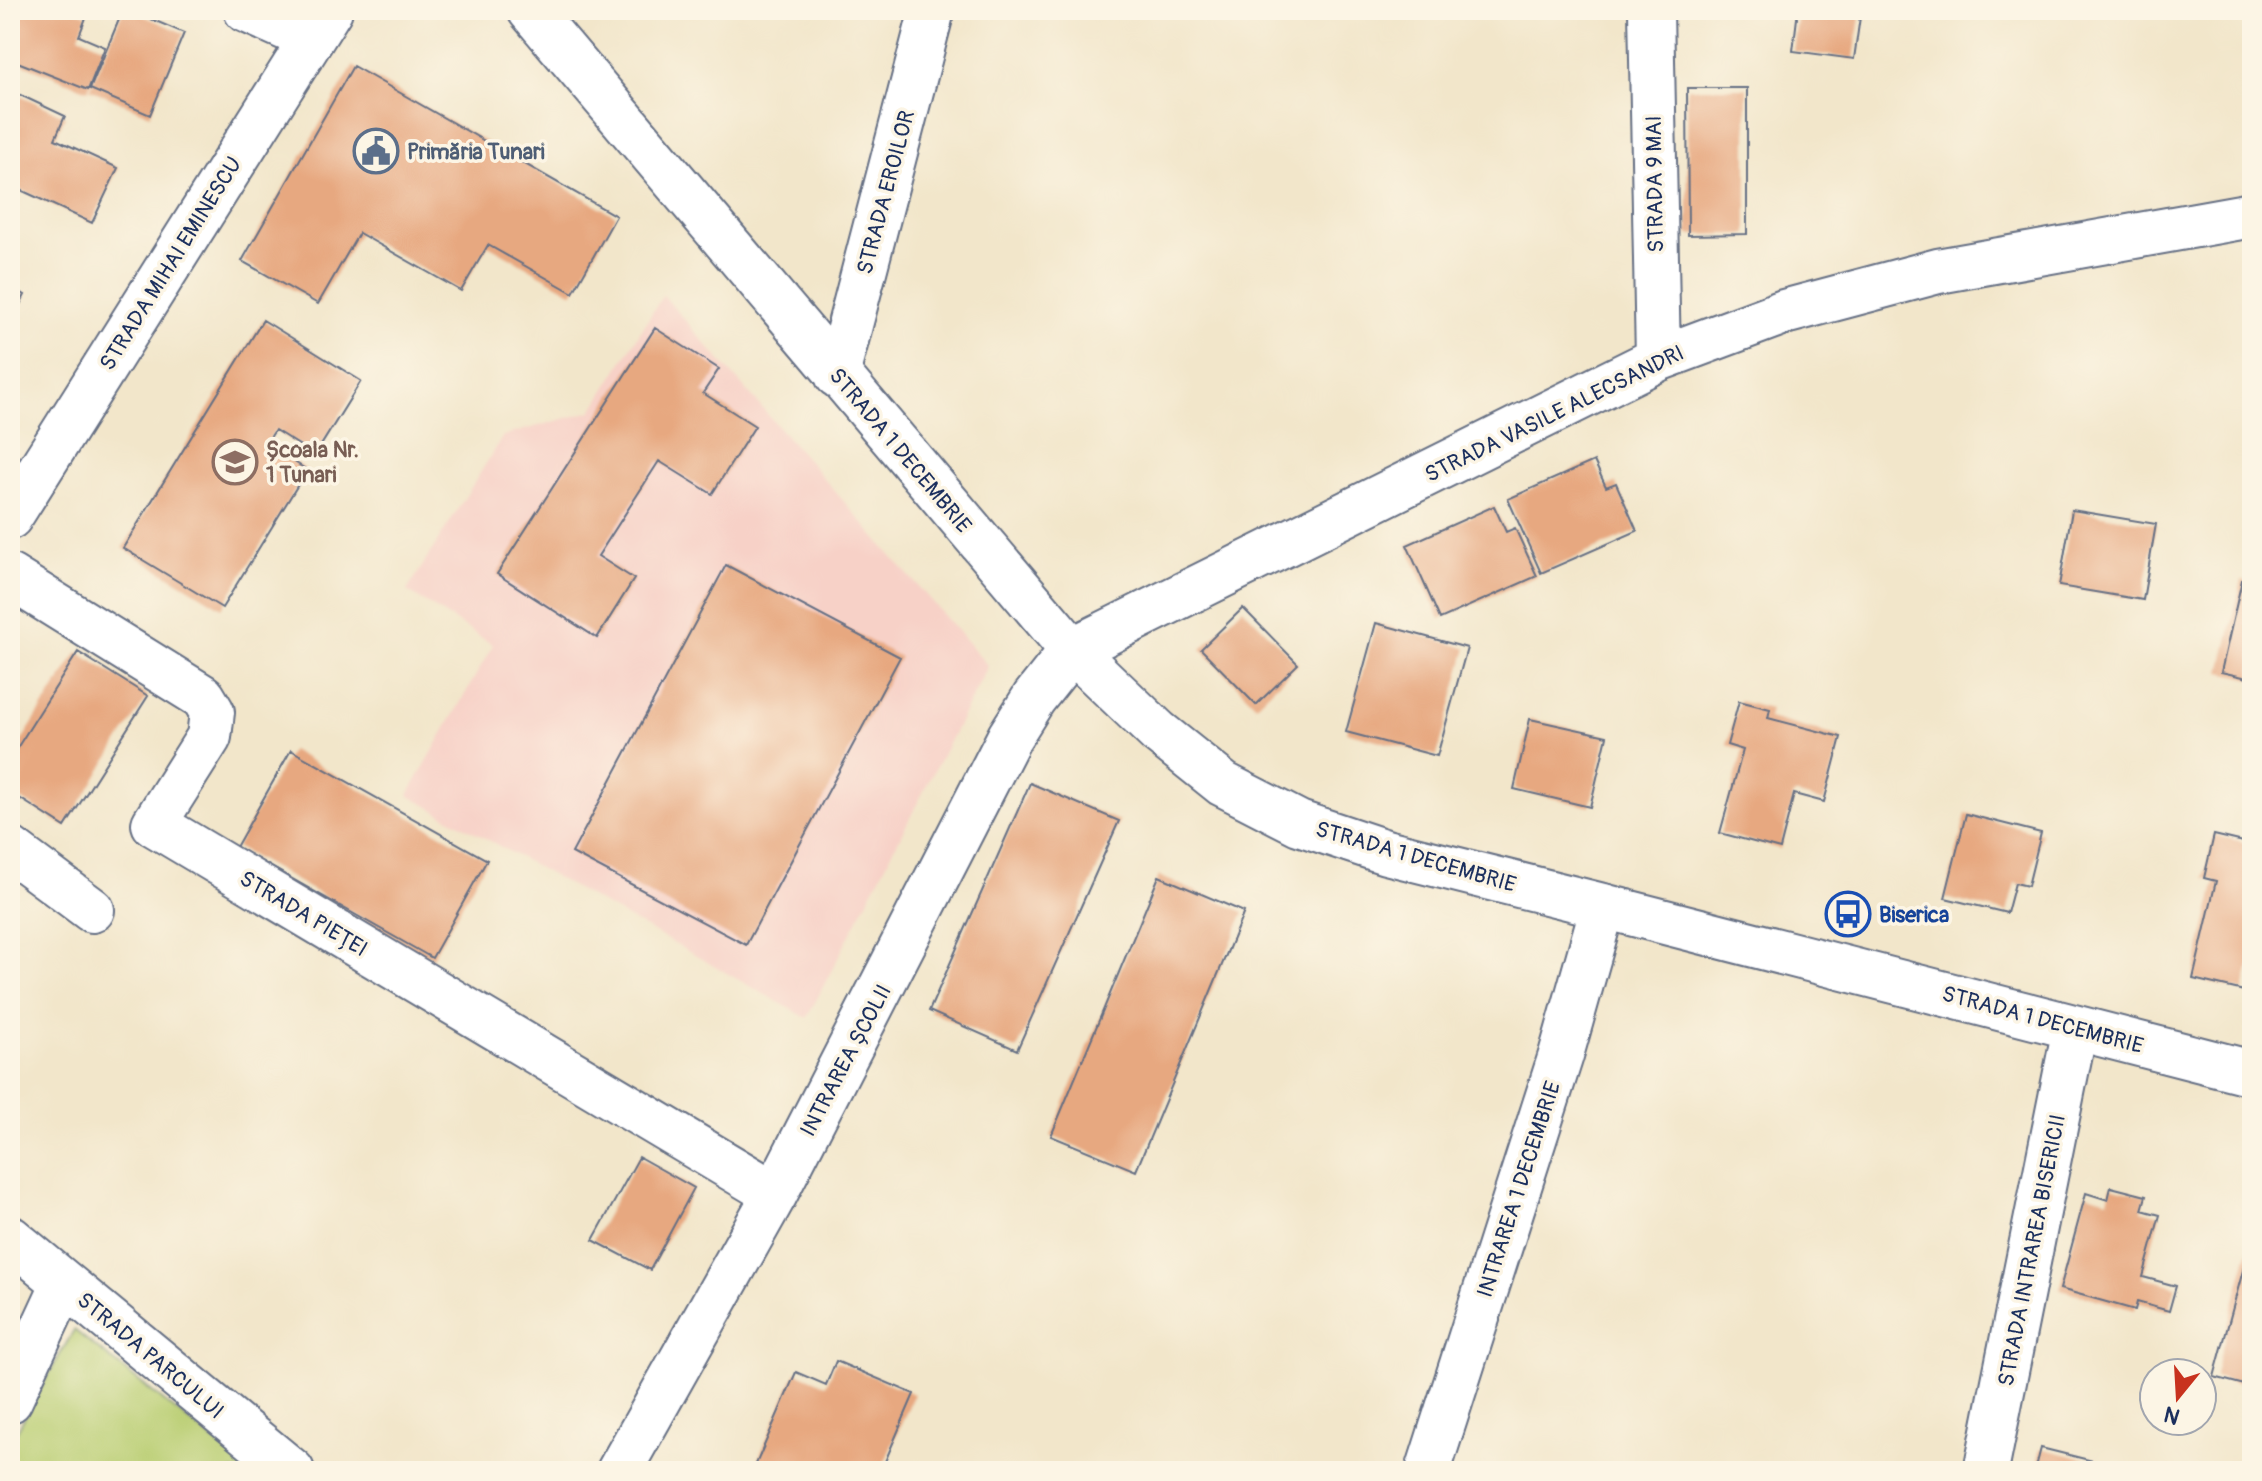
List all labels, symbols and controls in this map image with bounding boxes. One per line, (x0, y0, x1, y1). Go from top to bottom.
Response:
street label: STRADA EROILOR (851, 107, 921, 277)
street label: STRADA 9 MAI (1640, 115, 1670, 253)
public building icon: Primăria Tunari (352, 127, 400, 175)
place label: Primăria Tunari (407, 138, 545, 166)
street label: STRADA MIHAI EMINESCU (94, 151, 248, 376)
street label: STRADA VASILE ALECSANDRI (1420, 339, 1689, 489)
street label: STRADA 1 DECEMBRIE (823, 362, 978, 539)
place label: Școala Nr. 1 Tunari (266, 436, 359, 489)
school or university icon: Școala Nr. 1 Tunari (211, 438, 259, 486)
street label: STRADA 1 DECEMBRIE (1312, 815, 1519, 899)
street label: STRADA PIEȚEI (234, 865, 373, 963)
bus stop icon: Biserica (1824, 890, 1872, 938)
place label: Biserica (1879, 901, 1949, 929)
street label: INTRAREA ȘCOLII (794, 980, 898, 1141)
street label: STRADA 1 DECEMBRIE (1939, 980, 2146, 1060)
street label: INTRAREA 1 DECEMBRIE (1471, 1078, 1567, 1301)
street label: STRADA INTRAREA BISERICII (1992, 1112, 2072, 1388)
street label: STRADA PARCULUI (71, 1286, 229, 1425)
north arrow (2138, 1357, 2218, 1437)
text: N (2161, 1399, 2184, 1431)

